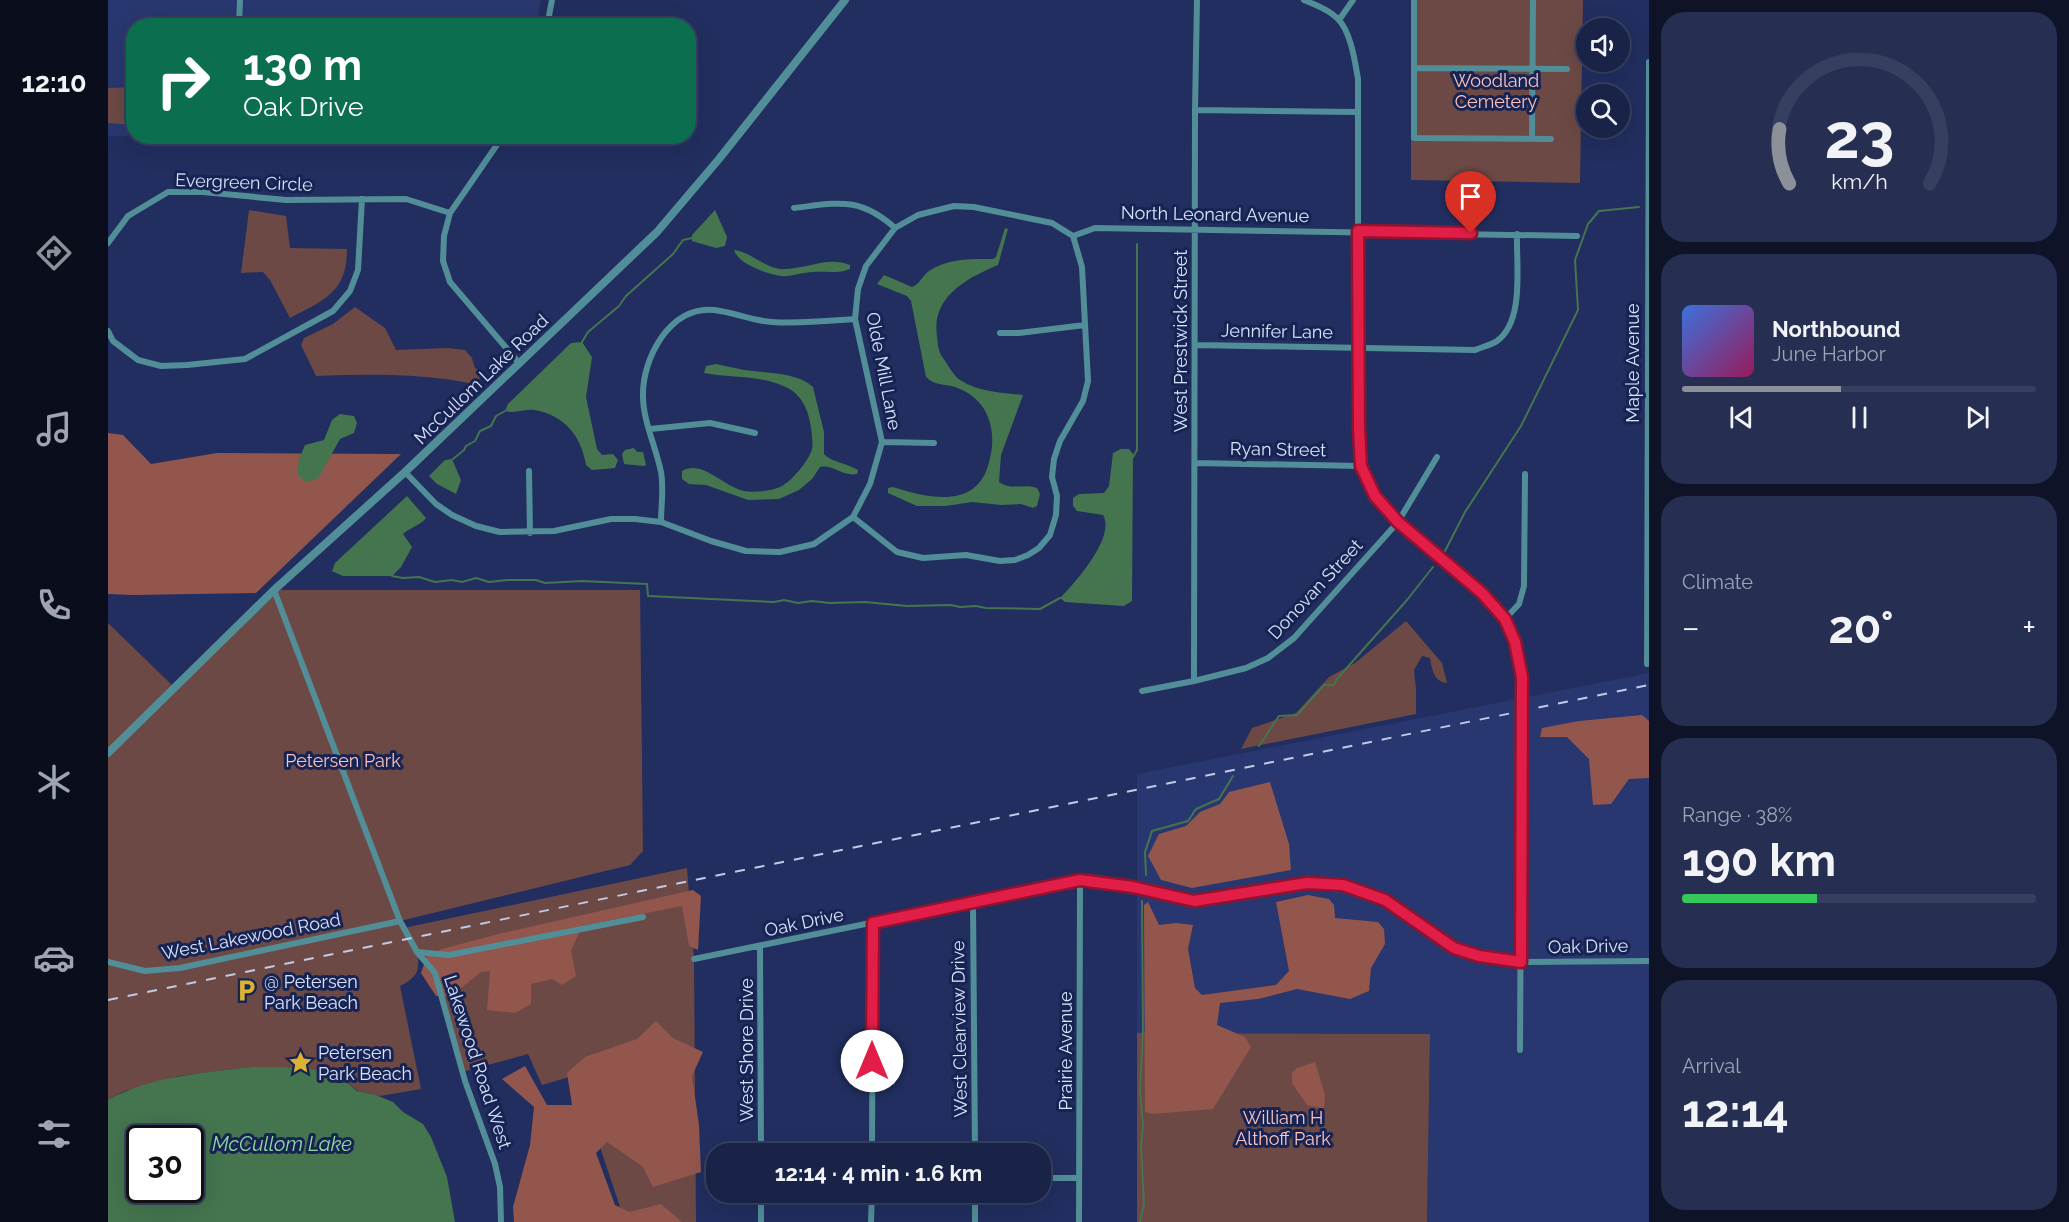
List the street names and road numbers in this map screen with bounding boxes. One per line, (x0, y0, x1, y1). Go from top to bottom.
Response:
street label: Evergreen Circle (175, 169, 314, 195)
street label: North Leonard Avenue (1121, 202, 1310, 226)
street label: West Prestwick Street (1170, 250, 1191, 432)
street label: Maple Avenue (1622, 303, 1643, 423)
street label: McCullom Lake Road (410, 310, 552, 448)
street label: Olde Mill Lane (862, 310, 906, 432)
street label: Jennifer Lane (1221, 320, 1334, 342)
street label: Ryan Street (1230, 438, 1326, 460)
street label: Donovan Street (1263, 535, 1367, 643)
street label: Oak Drive (763, 903, 846, 941)
street label: West Lakewood Road (160, 908, 342, 964)
street label: Oak Drive (1548, 935, 1629, 957)
street label: West Clearview Drive (947, 940, 971, 1118)
street label: Lakewood Road West (440, 973, 516, 1151)
street label: West Shore Drive (736, 978, 757, 1122)
street label: Prairie Avenue (1055, 991, 1076, 1111)

